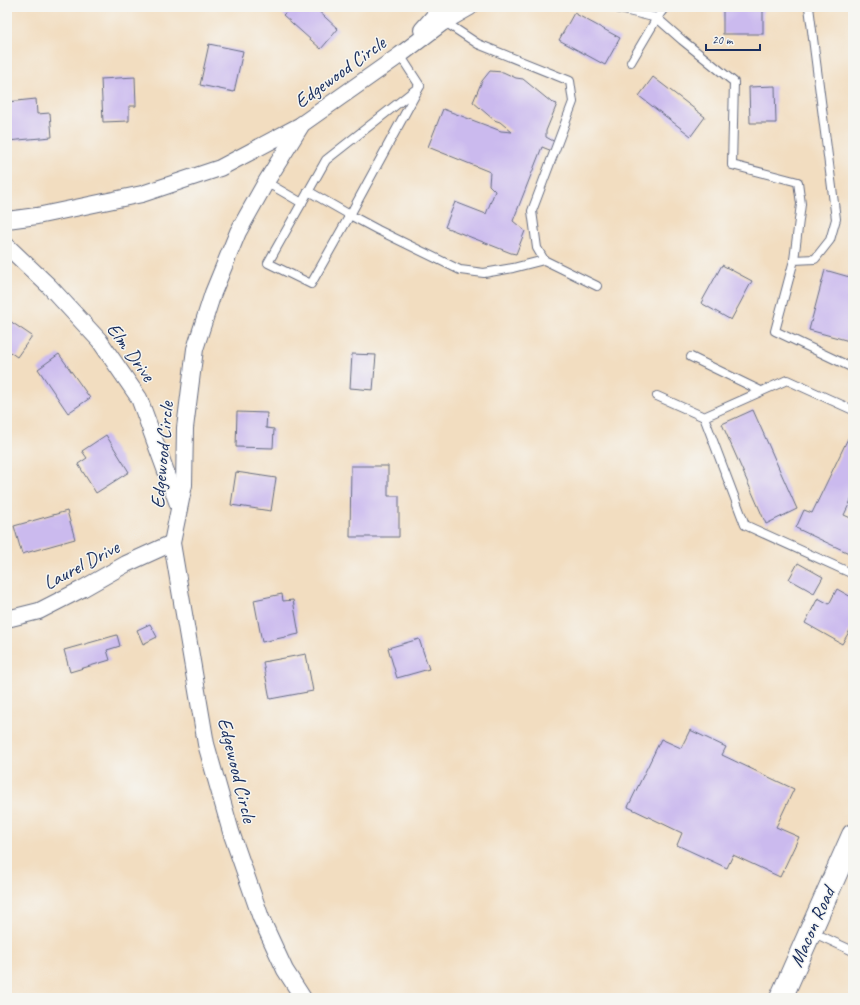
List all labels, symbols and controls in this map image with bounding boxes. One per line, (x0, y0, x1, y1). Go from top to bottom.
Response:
scale bar (706, 26, 760, 52)
street label: Edgewood Circle (289, 30, 392, 114)
text: 20 m (712, 32, 734, 48)
street label: Elm Drive (101, 318, 162, 388)
street label: Edgewood Circle (145, 399, 179, 509)
street label: Laurel Drive (39, 534, 125, 595)
street label: Edgewood Circle (212, 715, 262, 826)
street label: Macon Road (783, 880, 842, 971)

